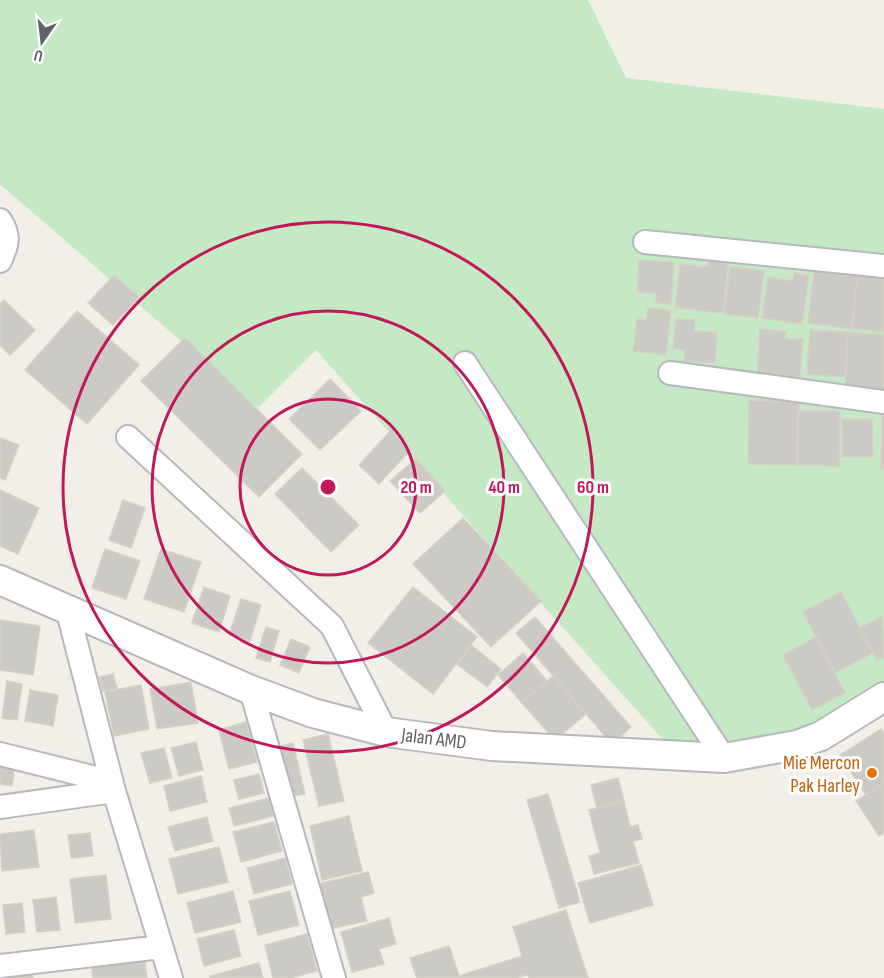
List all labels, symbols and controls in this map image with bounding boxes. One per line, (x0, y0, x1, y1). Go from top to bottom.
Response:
north arrow (12, 12, 72, 72)
text: U (32, 45, 45, 65)
centre of rings (318, 477, 338, 497)
text: 20 m (400, 477, 432, 498)
text: 40 m (488, 477, 520, 498)
text: 60 m (577, 477, 609, 498)
street label: Jalan AMD (399, 723, 468, 755)
place label: Mie Mercon Pak Harley (783, 751, 860, 798)
marker: Mie Mercon Pak Harley (865, 766, 879, 780)

